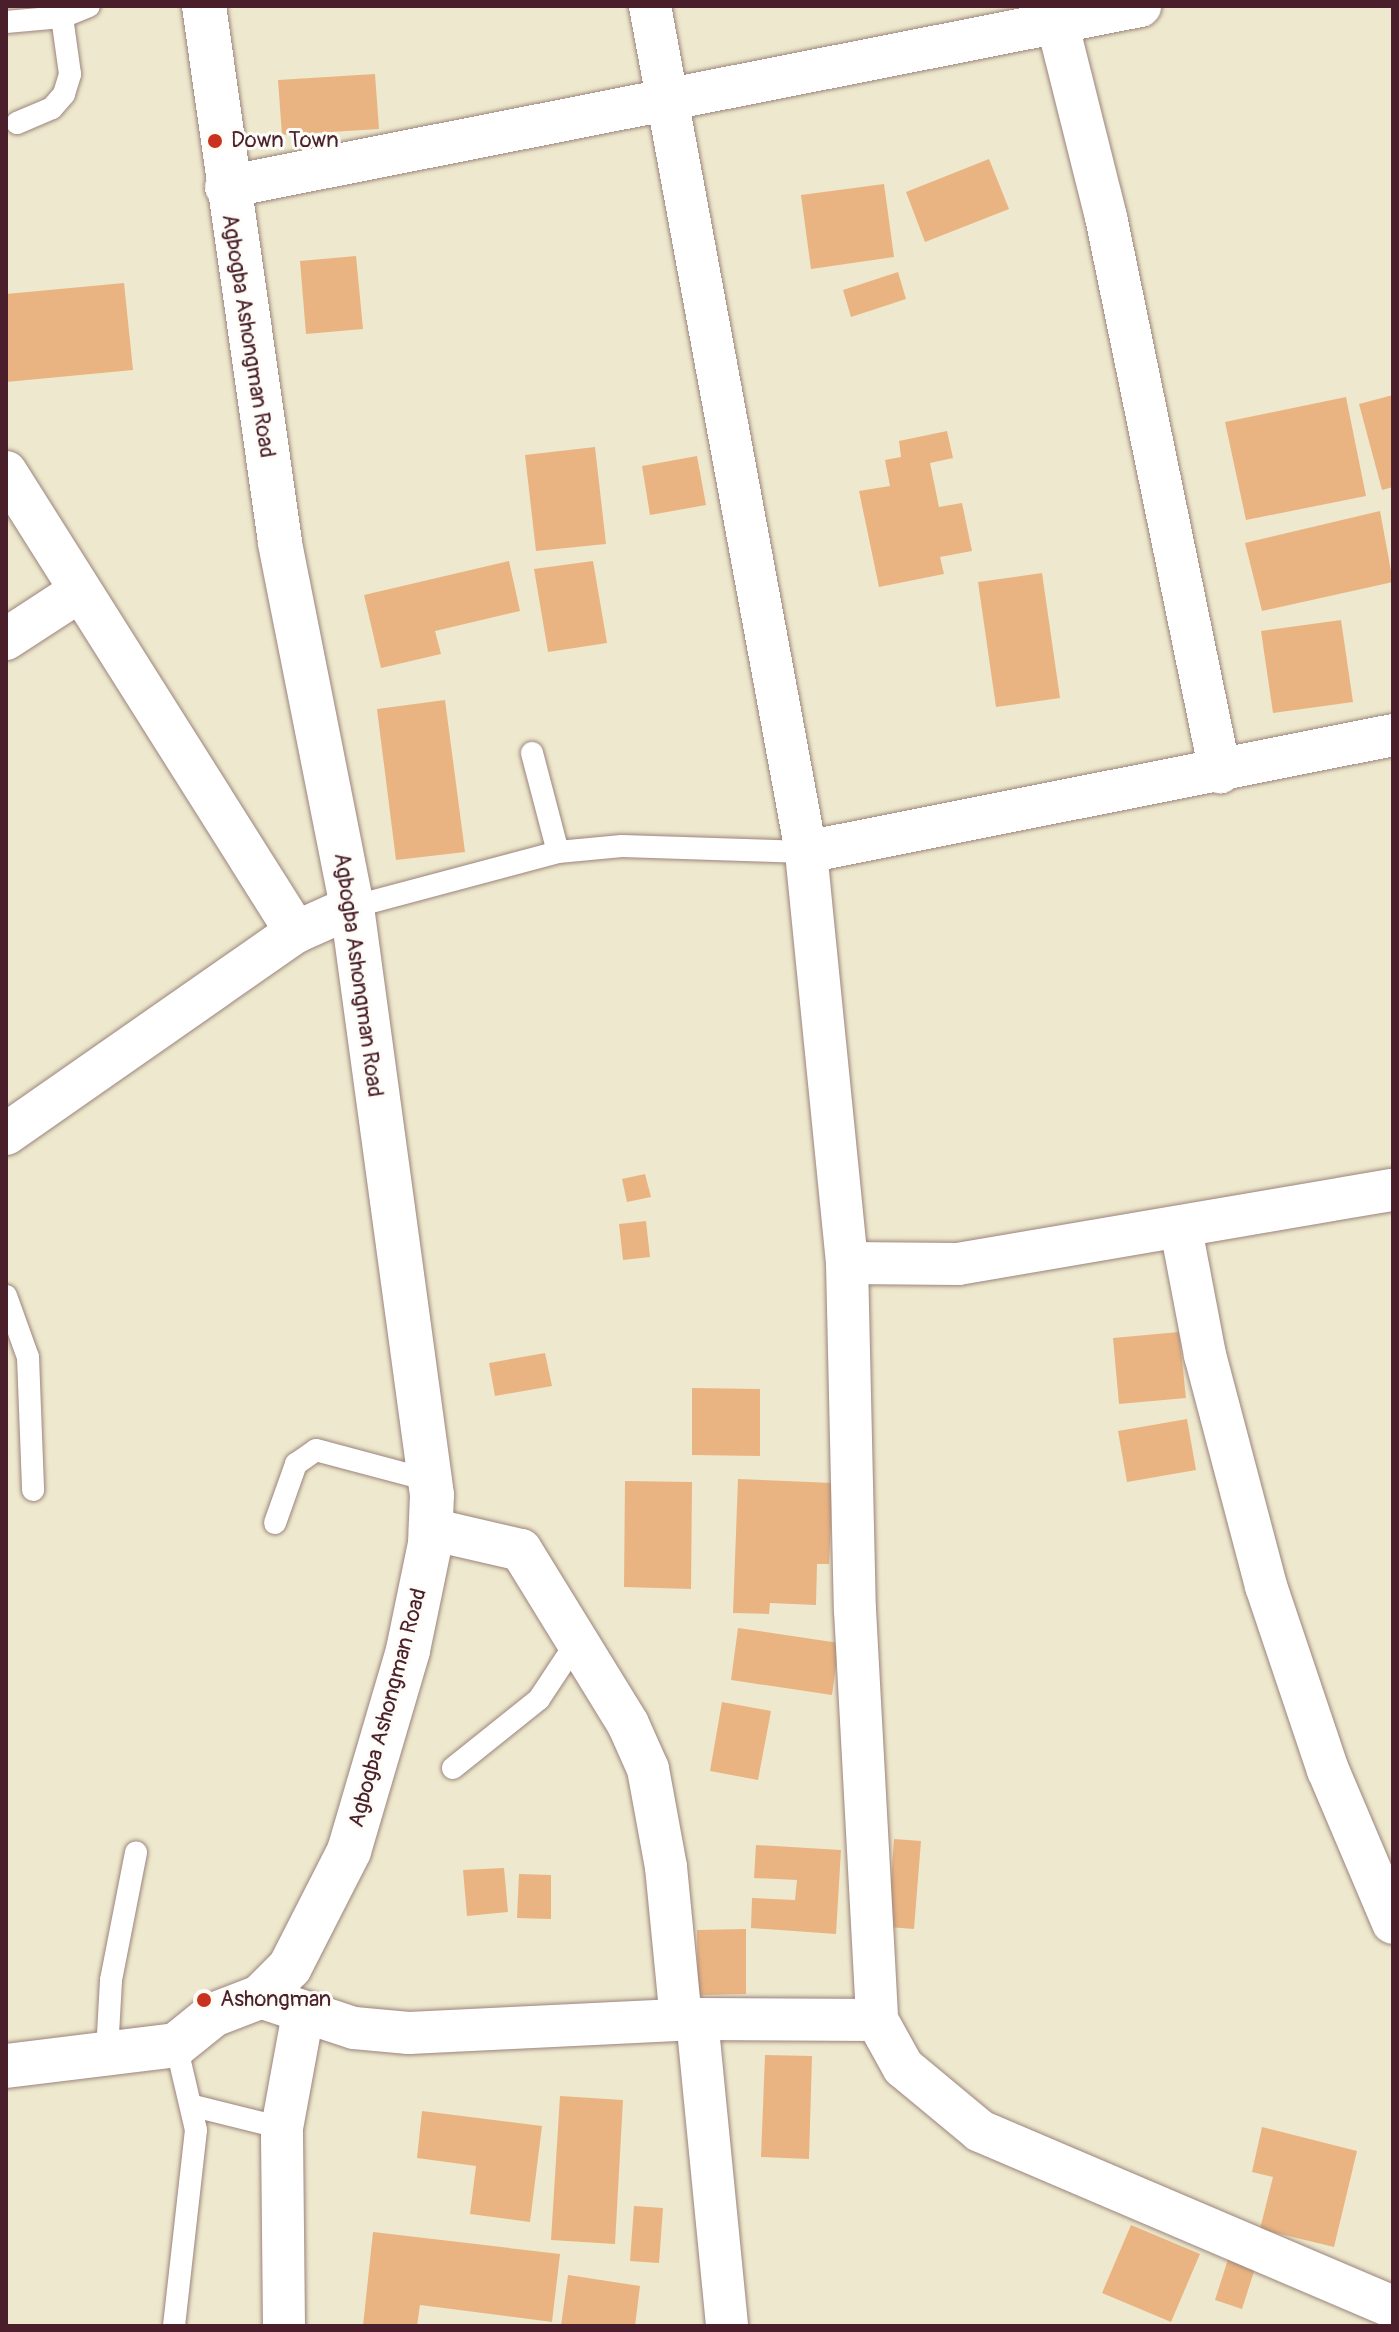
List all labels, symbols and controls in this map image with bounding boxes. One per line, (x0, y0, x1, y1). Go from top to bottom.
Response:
place label: Down Town (231, 128, 339, 154)
marker: Down Town (206, 132, 224, 150)
street label: Agbogba Ashongman Road (216, 212, 280, 460)
street label: Agbogba Ashongman Road (328, 851, 388, 1099)
street label: Agbogba Ashongman Road (343, 1586, 433, 1830)
place label: Ashongman (220, 1987, 331, 2013)
marker: Ashongman (195, 1991, 213, 2009)

